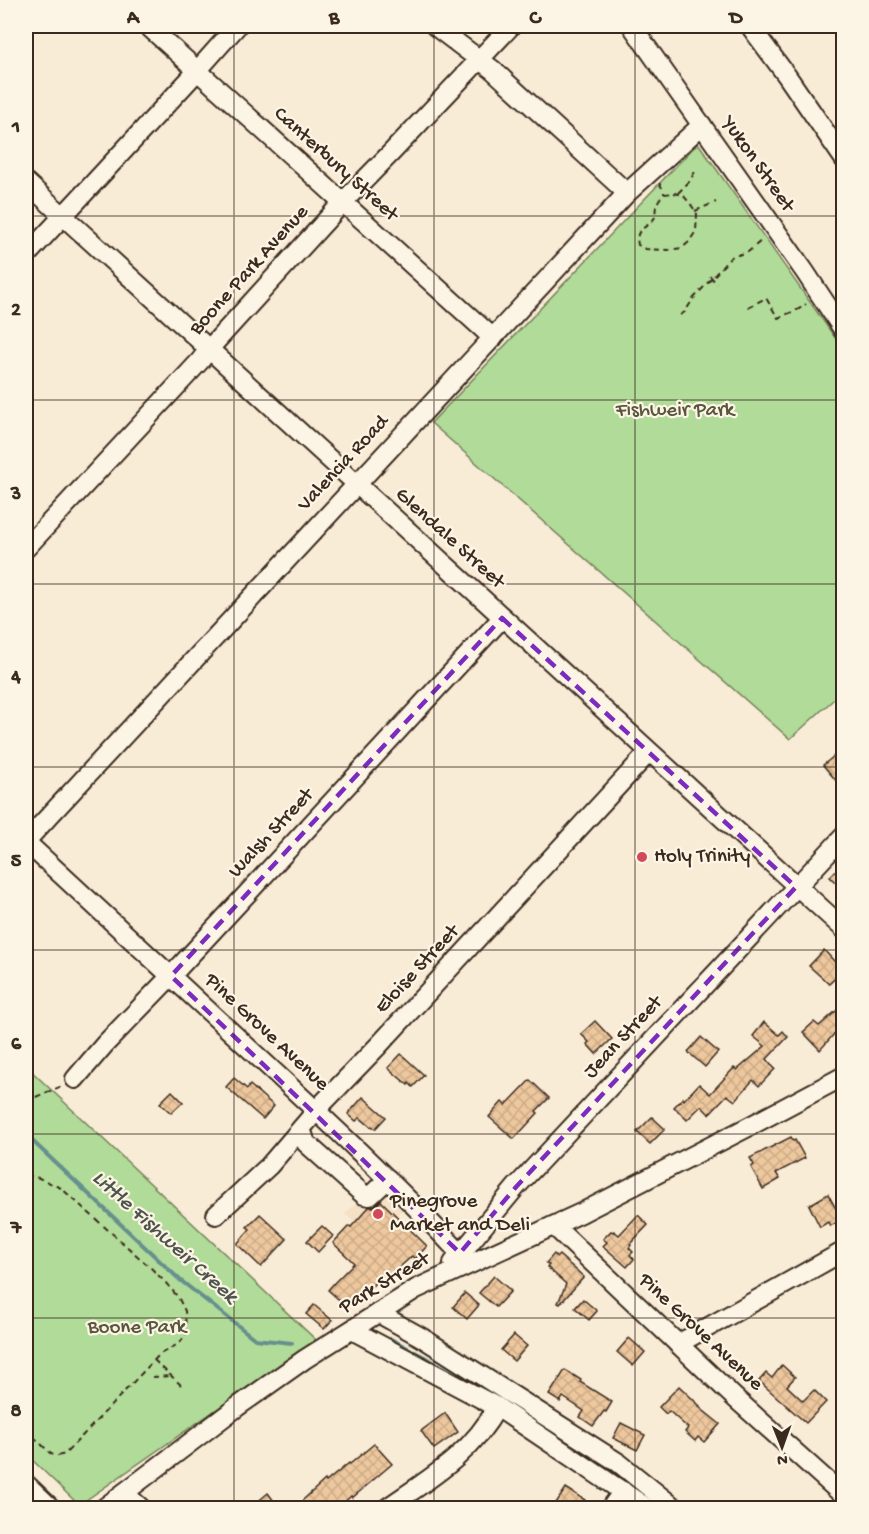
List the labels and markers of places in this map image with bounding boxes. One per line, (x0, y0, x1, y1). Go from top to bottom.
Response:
place label: Holy Trinity (654, 845, 750, 870)
marker: Holy Trinity (635, 850, 649, 864)
place label: Pinegrove Market and Deli (389, 1190, 530, 1239)
marker: Pinegrove Market and Deli (371, 1207, 385, 1221)

